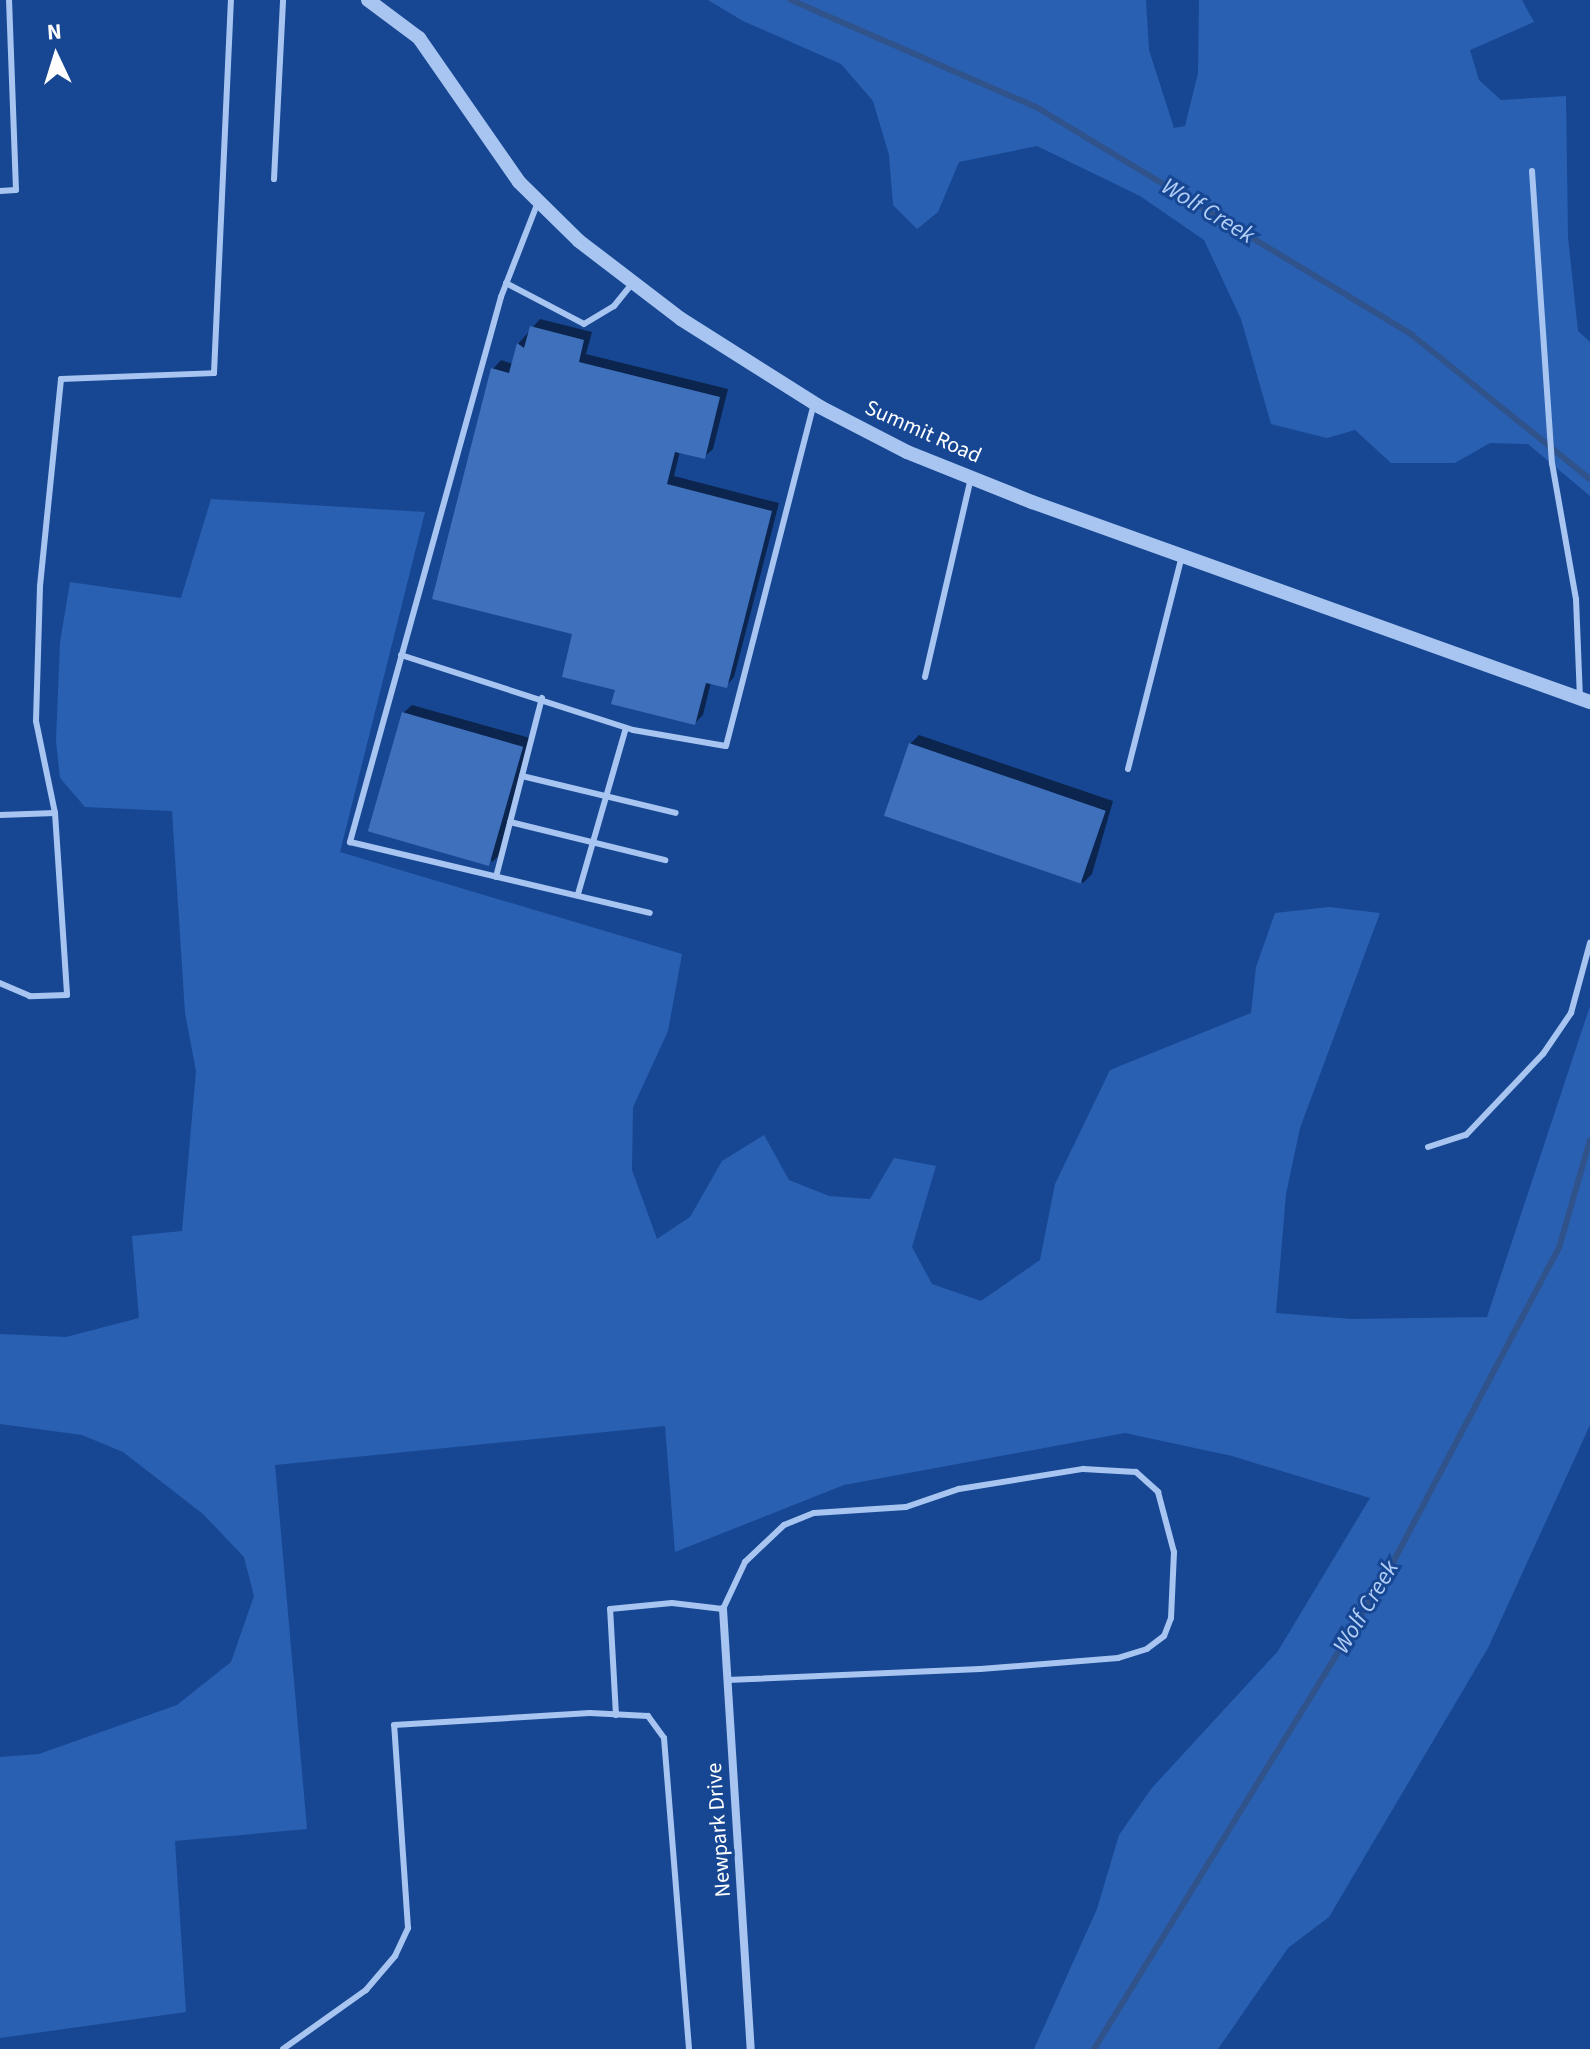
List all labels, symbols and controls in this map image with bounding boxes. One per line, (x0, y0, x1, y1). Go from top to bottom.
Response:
north arrow (16, 16, 96, 96)
text: N (46, 16, 63, 49)
water label: Wolf Creek (1156, 172, 1260, 250)
street label: Summit Road (861, 395, 985, 469)
water label: Wolf Creek (1327, 1555, 1405, 1659)
street label: Newpark Drive (701, 1762, 737, 1898)

